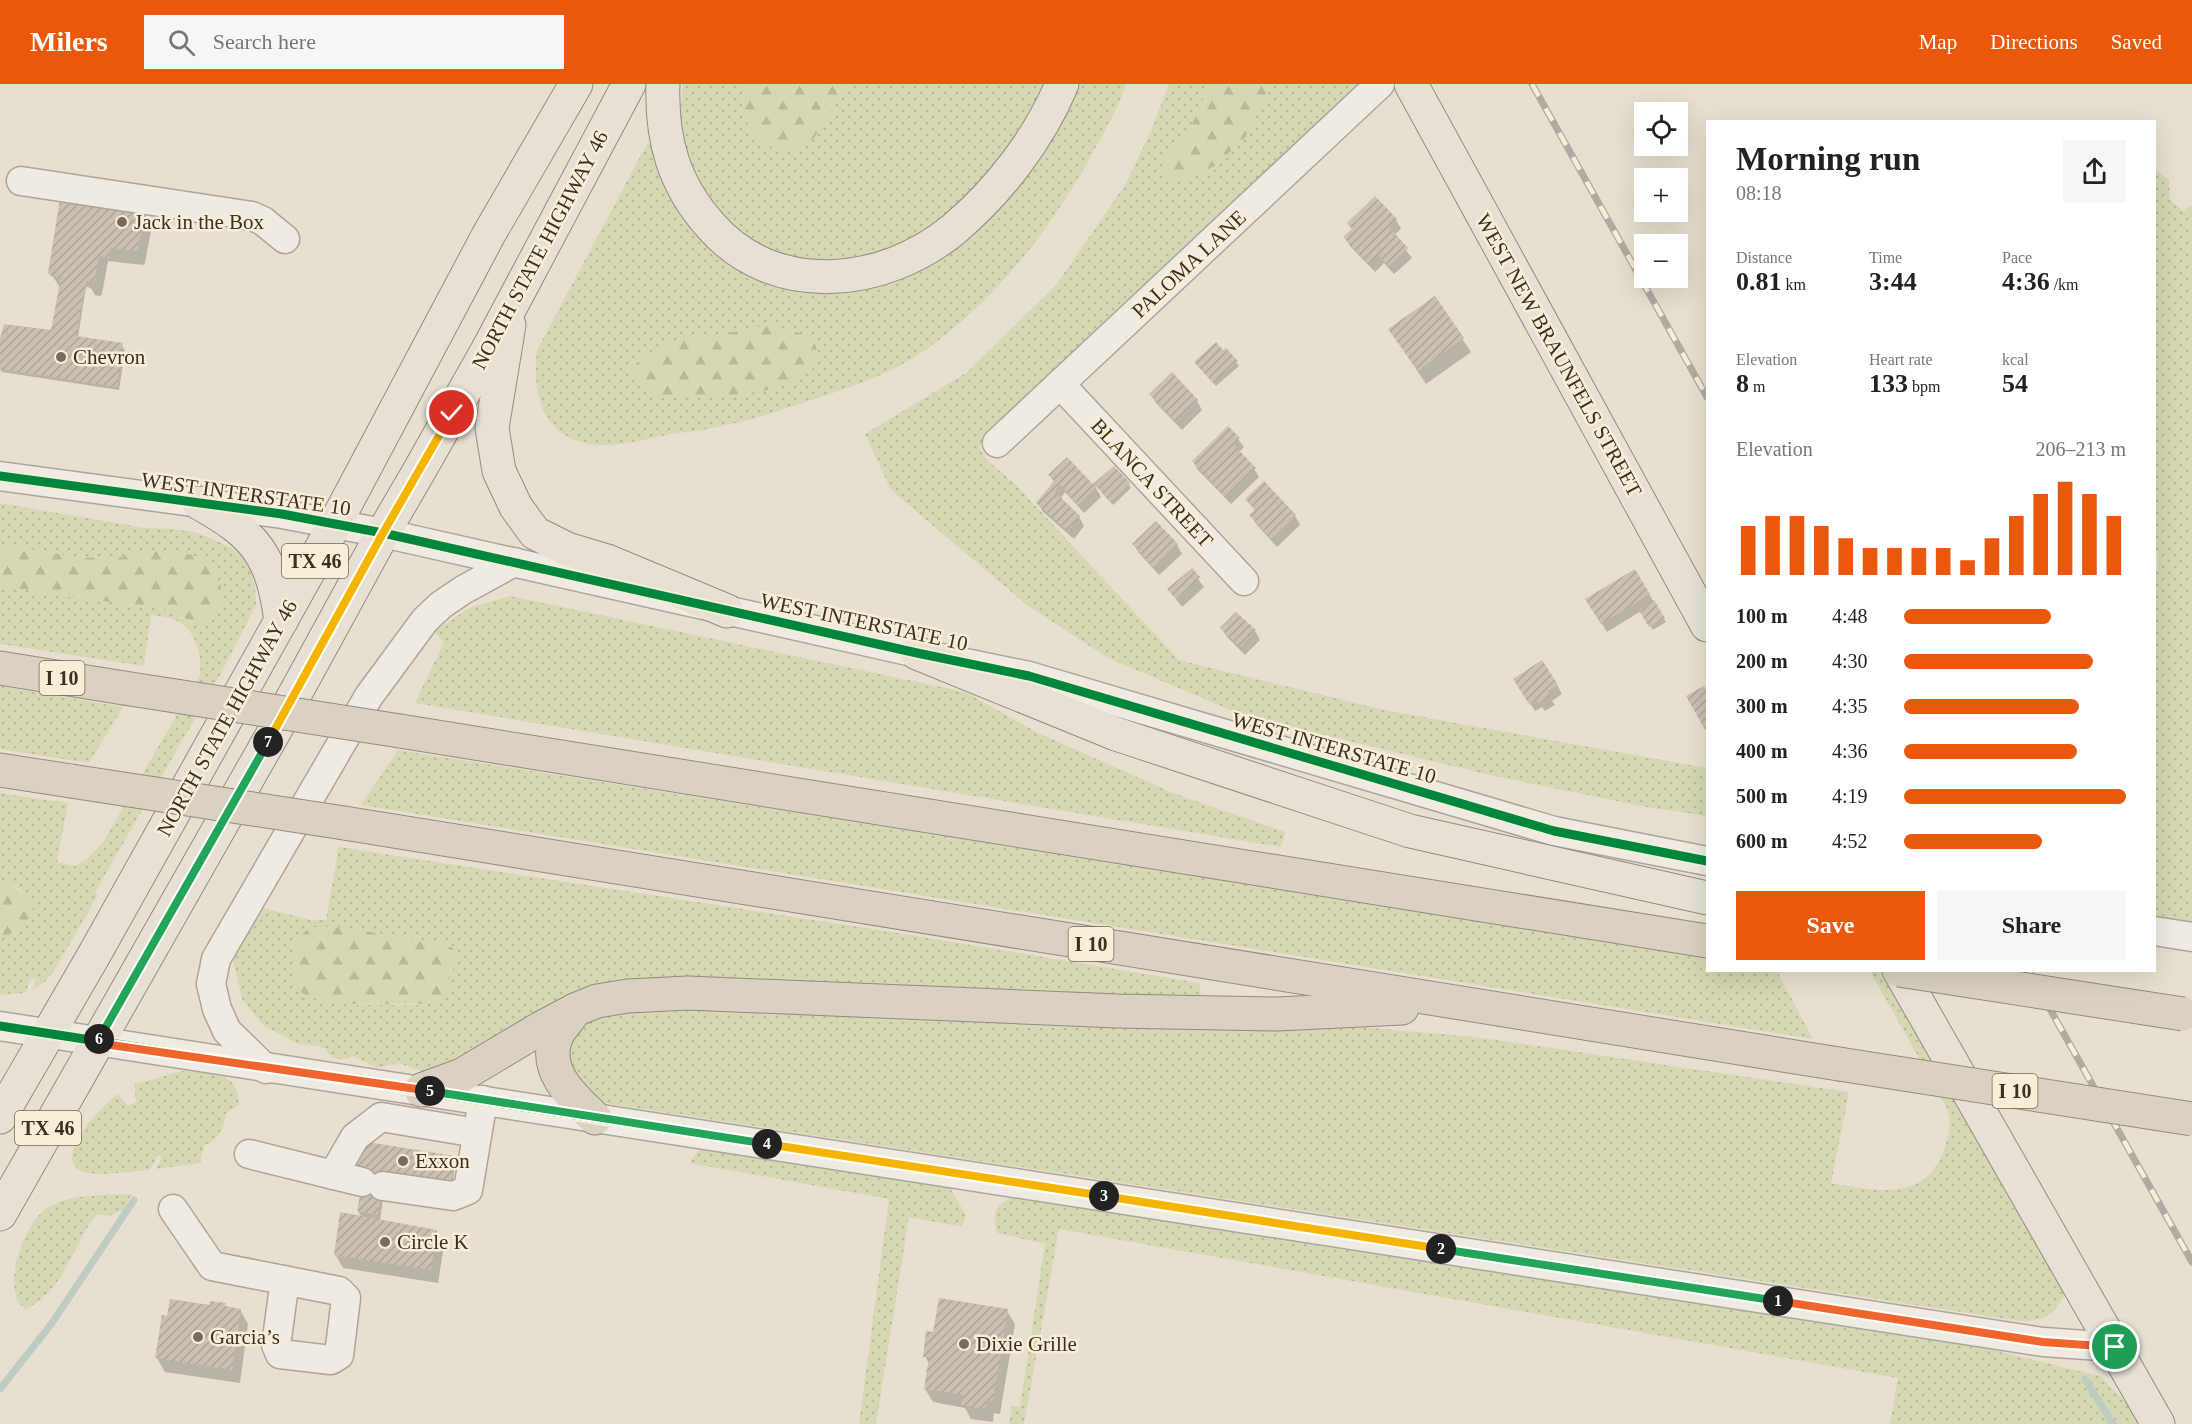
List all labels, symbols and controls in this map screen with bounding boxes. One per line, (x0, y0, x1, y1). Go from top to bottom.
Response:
search box (144, 15, 564, 69)
text: Milers (30, 26, 108, 57)
icon: search (165, 26, 198, 59)
text: Search here (213, 29, 316, 54)
text: Map (1919, 30, 1957, 54)
text: Directions (1990, 30, 2078, 54)
text: Saved (2111, 30, 2162, 54)
map controls (1634, 102, 1688, 288)
button: locate (1634, 102, 1688, 156)
street label: NORTH STATE HIGHWAY 46 (467, 127, 613, 373)
button: share (2063, 140, 2126, 203)
text: Morning run (1736, 141, 1920, 177)
button: + (1634, 168, 1688, 222)
text: 08:18 (1736, 182, 1782, 204)
street label: PALOMA LANE (1127, 205, 1251, 323)
street label: WEST NEW BRAUNFELS STREET (1471, 209, 1647, 501)
place label: Jack in the Box (134, 210, 265, 234)
marker: Jack in the Box (115, 215, 129, 229)
button: − (1634, 234, 1688, 288)
text: Distance (1736, 249, 1792, 266)
text: Time (1869, 249, 1902, 266)
text: Pace (2002, 249, 2032, 266)
text: 0.81 (1736, 267, 1782, 296)
text: 3:44 (1869, 267, 1917, 296)
text: 4:36 (2002, 267, 2050, 296)
text: km (1782, 276, 1806, 293)
text: /km (2050, 276, 2079, 293)
place label: Chevron (73, 345, 146, 369)
marker: Chevron (54, 350, 68, 364)
text: Elevation (1736, 351, 1797, 368)
text: Heart rate (1869, 351, 1933, 368)
text: kcal (2002, 351, 2029, 368)
text: 8 (1736, 369, 1749, 398)
text: 133 (1869, 369, 1908, 398)
text: 54 (2002, 369, 2028, 398)
text: m (1749, 378, 1765, 395)
text: bpm (1908, 378, 1940, 395)
pin (426, 387, 477, 438)
icon: check (435, 396, 468, 429)
street label: BLANCA STREET (1086, 414, 1218, 553)
text: Elevation (1736, 438, 1813, 460)
text: 206–213 m (2035, 438, 2126, 460)
street label: WEST INTERSTATE 10 (140, 467, 352, 521)
road number: TX 46 (282, 544, 348, 578)
street label: WEST INTERSTATE 10 (758, 588, 970, 656)
street label: NORTH STATE HIGHWAY 46 (152, 596, 302, 840)
text: 100 m (1736, 605, 1788, 627)
text: 4:48 (1832, 605, 1868, 627)
text: 200 m (1736, 650, 1788, 672)
text: 4:30 (1832, 650, 1868, 672)
road number: I 10 (40, 661, 84, 695)
text: 300 m (1736, 695, 1788, 717)
text: 4:35 (1832, 695, 1868, 717)
street label: WEST INTERSTATE 10 (1229, 707, 1439, 789)
pin: 7 (253, 727, 283, 757)
text: 7 (264, 733, 272, 750)
text: 400 m (1736, 740, 1788, 762)
text: 4:36 (1832, 740, 1868, 762)
text: 500 m (1736, 785, 1788, 807)
text: 4:19 (1832, 785, 1868, 807)
text: 600 m (1736, 830, 1788, 852)
text: 4:52 (1832, 830, 1868, 852)
button: Save (1736, 891, 1925, 960)
button: Share (1937, 891, 2126, 960)
road number: I 10 (1068, 927, 1114, 961)
pin: 6 (84, 1024, 114, 1054)
text: 6 (95, 1030, 103, 1047)
road number: I 10 (1992, 1074, 2038, 1108)
pin: 5 (415, 1076, 445, 1106)
text: 5 (426, 1082, 434, 1099)
road number: TX 46 (15, 1111, 81, 1145)
pin: 4 (752, 1129, 782, 1159)
text: 4 (763, 1135, 771, 1152)
place label: Exxon (415, 1149, 470, 1173)
marker: Exxon (396, 1154, 410, 1168)
pin: 3 (1089, 1181, 1119, 1211)
text: 3 (1100, 1187, 1108, 1204)
place label: Circle K (397, 1230, 469, 1254)
pin: 2 (1426, 1234, 1456, 1264)
marker: Circle K (378, 1235, 392, 1249)
text: 2 (1437, 1240, 1445, 1257)
pin: 1 (1763, 1286, 1793, 1316)
text: 1 (1774, 1292, 1782, 1309)
pin (2089, 1321, 2140, 1372)
place label: Garcia’s (210, 1325, 280, 1349)
marker: Garcia’s (191, 1330, 205, 1344)
icon: arrive (2098, 1330, 2131, 1363)
place label: Dixie Grille (976, 1332, 1077, 1356)
marker: Dixie Grille (957, 1337, 971, 1351)

